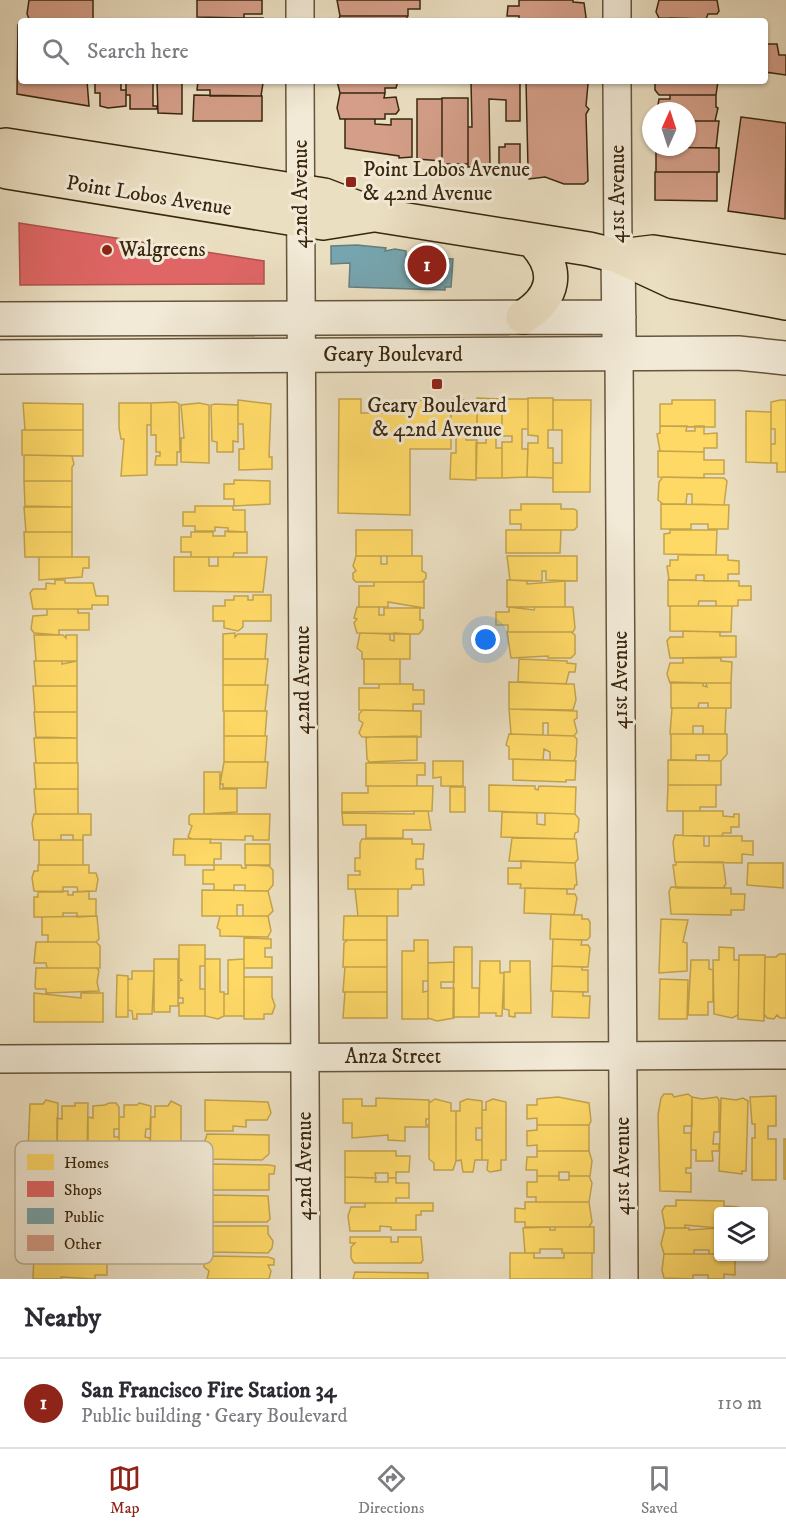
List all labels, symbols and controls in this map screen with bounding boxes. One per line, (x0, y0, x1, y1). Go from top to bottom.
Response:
search box (18, 18, 768, 84)
icon: search (39, 35, 72, 68)
text: Search here (87, 38, 189, 65)
north arrow (642, 102, 696, 156)
street label: 42nd Avenue (288, 139, 314, 248)
street label: 41st Avenue (605, 144, 631, 243)
place label: Point Lobos Avenue & 42nd Avenue (363, 157, 530, 207)
street label: Point Lobos Avenue (65, 170, 234, 222)
marker: Point Lobos Avenue & 42nd Avenue (344, 175, 358, 189)
place label: Walgreens (118, 237, 206, 263)
pin: 1 (408, 242, 446, 288)
marker: Walgreens (100, 243, 114, 257)
street label: Geary Boulevard (323, 342, 463, 368)
marker: Geary Boulevard & 42nd Avenue (430, 377, 444, 391)
place label: Geary Boulevard & 42nd Avenue (367, 393, 507, 443)
street label: 42nd Avenue (290, 625, 316, 734)
your location (471, 625, 500, 654)
street label: 41st Avenue (608, 630, 634, 729)
street label: Anza Street (345, 1044, 442, 1070)
street label: 42nd Avenue (292, 1111, 318, 1220)
street label: 41st Avenue (610, 1116, 636, 1215)
legend (15, 1141, 213, 1264)
text: Homes (64, 1153, 109, 1173)
text: Shops (64, 1180, 102, 1200)
text: Public (64, 1207, 104, 1227)
map controls (714, 1207, 768, 1261)
button: layers (714, 1207, 768, 1261)
text: Other (64, 1234, 101, 1254)
text: Nearby (24, 1302, 101, 1335)
text: San Francisco Fire Station 34 (81, 1377, 336, 1404)
text: 1 (40, 1391, 47, 1416)
text: 110 m (717, 1391, 762, 1416)
text: Public building · Geary Boulevard (81, 1404, 347, 1429)
tab: Map (108, 1462, 141, 1518)
tab: Directions (358, 1462, 424, 1518)
tab: Saved (641, 1462, 678, 1518)

